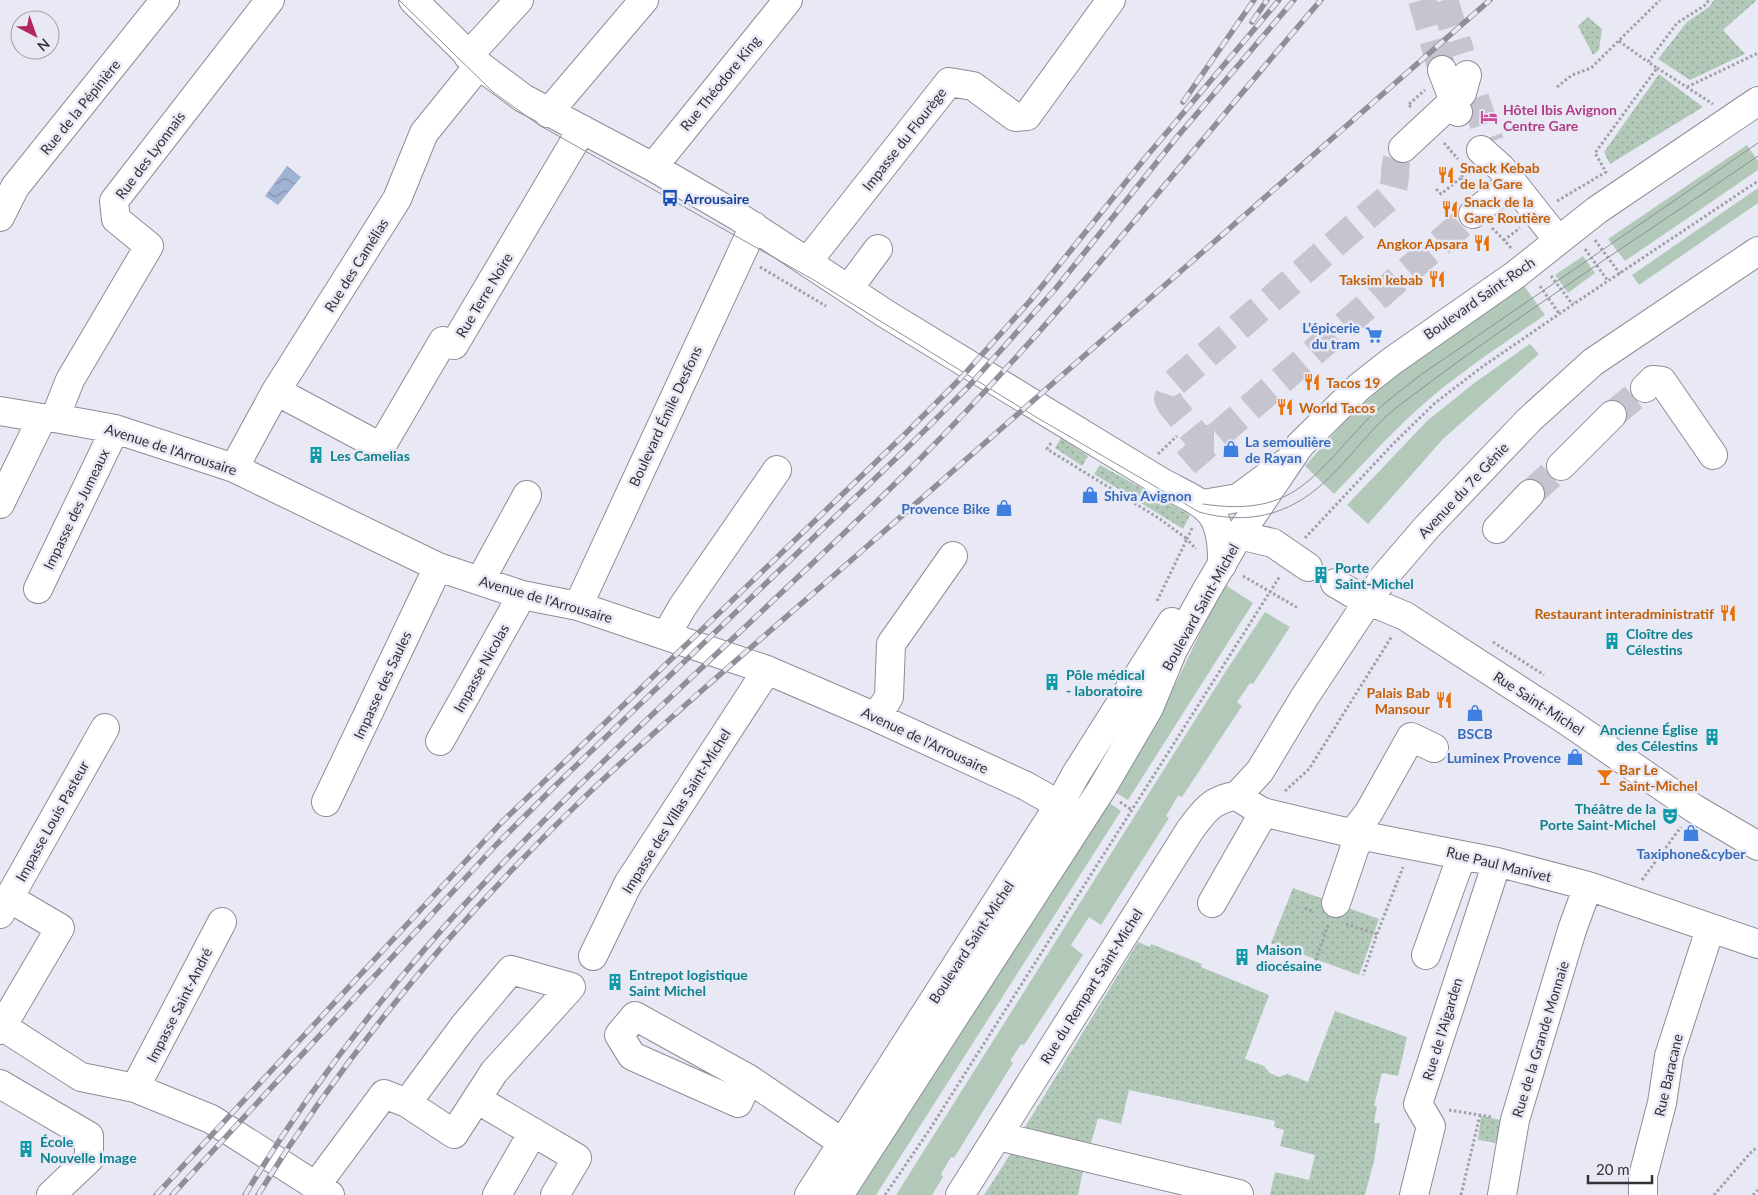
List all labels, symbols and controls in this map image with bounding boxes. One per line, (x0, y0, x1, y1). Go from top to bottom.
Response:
north arrow (10, 10, 60, 60)
street label: Rue Théodore King (676, 32, 764, 134)
text: N (34, 35, 54, 55)
street label: Rue de la Pépinière (36, 56, 124, 158)
street label: Impasse du Flourège (858, 84, 950, 194)
place label: Hôtel Ibis Avignon Centre Gare (1503, 101, 1617, 134)
hotel icon: Hôtel Ibis Avignon Centre Gare (1479, 107, 1499, 127)
street label: Rue des Lyonnais (112, 108, 188, 202)
place label: Snack Kebab de la Gare (1460, 159, 1540, 192)
restaurant icon: Snack Kebab de la Gare (1436, 165, 1456, 185)
bus stop icon: Arrousaire (660, 188, 680, 208)
place label: Arrousaire (683, 190, 750, 207)
place label: Snack de la Gare Routière (1464, 193, 1551, 226)
restaurant icon: Snack de la Gare Routière (1440, 199, 1460, 219)
street label: Rue des Camélias (320, 215, 392, 315)
restaurant icon: Angkor Apsara (1472, 233, 1492, 253)
place label: Angkor Apsara (1376, 235, 1468, 252)
street label: Rue Terre Noire (452, 250, 516, 340)
street label: Boulevard Saint-Roch (1420, 253, 1538, 343)
restaurant icon: Taksim kebab (1427, 269, 1447, 289)
place label: Taksim kebab (1339, 271, 1423, 288)
place label: L’épicerie du tram (1302, 319, 1361, 352)
supermarket icon: L’épicerie du tram (1364, 325, 1384, 345)
street label: Boulevard Émile Desfons (625, 343, 705, 489)
restaurant icon: Tacos 19 (1302, 372, 1322, 392)
place label: Tacos 19 (1326, 374, 1380, 391)
restaurant icon: World Tacos (1275, 397, 1295, 417)
place label: World Tacos (1299, 399, 1375, 416)
street label: Avenue de l'Arrousaire (103, 420, 239, 478)
place label: La semoulière de Rayan (1245, 433, 1332, 466)
shop icon: La semoulière de Rayan (1221, 439, 1241, 459)
street label: Avenue du 7e Génie (1414, 439, 1512, 541)
building icon: Les Camelias (306, 445, 326, 465)
street label: Impasse des Jumeaux (39, 446, 113, 572)
place label: Les Camelias (330, 447, 410, 464)
shop icon: Shiva Avignon (1080, 485, 1100, 505)
place label: Shiva Avignon (1104, 487, 1192, 504)
shop icon: Provence Bike (994, 498, 1014, 518)
place label: Provence Bike (901, 500, 991, 517)
street label: Boulevard Saint-Michel (1158, 540, 1242, 674)
place label: Porte Saint-Michel (1335, 559, 1414, 592)
building icon: Porte Saint-Michel (1311, 565, 1331, 585)
street label: Avenue de l'Arrousaire (477, 572, 615, 626)
restaurant icon: Restaurant interadministratif (1718, 603, 1738, 623)
place label: Restaurant interadministratif (1535, 605, 1714, 622)
street label: Impasse Nicolas (450, 621, 512, 715)
place label: Cloître des Célestins (1626, 625, 1693, 658)
street label: Impasse des Saules (350, 628, 414, 742)
building icon: Cloître des Célestins (1602, 631, 1622, 651)
place label: Pôle médical - laboratoire (1066, 666, 1145, 699)
street label: Rue Saint-Michel (1491, 667, 1587, 739)
building icon: Pôle médical - laboratoire (1042, 672, 1062, 692)
place label: Palais Bab Mansour (1367, 684, 1431, 717)
restaurant icon: Palais Bab Mansour (1434, 690, 1454, 710)
street label: Avenue de l'Arrousaire (859, 703, 991, 777)
shop icon: BSCB (1465, 703, 1485, 723)
place label: Ancienne Église des Célestins (1599, 721, 1699, 754)
place label: BSCB (1457, 725, 1493, 742)
street label: Impasse des Villas Saint-Michel (618, 726, 734, 896)
building icon: Ancienne Église des Célestins (1702, 727, 1722, 747)
shop icon: Luminex Provence (1565, 747, 1585, 767)
place label: Luminex Provence (1447, 749, 1562, 766)
street label: Impasse Louis Pasteur (12, 758, 92, 884)
place label: Bar Le Saint-Michel (1619, 761, 1698, 794)
bar icon: Bar Le Saint-Michel (1595, 767, 1615, 787)
place label: Théâtre de la Porte Saint-Michel (1540, 800, 1656, 833)
theatre icon: Théâtre de la Porte Saint-Michel (1660, 806, 1680, 826)
shop icon: Taxiphone&cyber (1681, 823, 1701, 843)
street label: Rue Paul Manivet (1445, 843, 1553, 885)
place label: Taxiphone&cyber (1637, 845, 1746, 862)
street label: Boulevard Saint-Michel (925, 878, 1017, 1006)
street label: Rue du Rempart Saint-Michel (1036, 905, 1146, 1067)
place label: Maison diocésaine (1256, 941, 1322, 974)
street label: Impasse Saint-André (143, 945, 215, 1065)
building icon: Maison diocésaine (1232, 947, 1252, 967)
street label: Rue de la Grande Monnaie (1508, 959, 1572, 1119)
place label: Entrepot logistique Saint Michel (629, 966, 748, 999)
building icon: Entrepot logistique Saint Michel (605, 972, 625, 992)
street label: Rue de l'Aigarden (1418, 976, 1466, 1082)
street label: Rue Baracane (1650, 1032, 1686, 1118)
place label: École Nouvelle Image (40, 1133, 137, 1166)
building icon: École Nouvelle Image (16, 1139, 36, 1159)
scale bar (1588, 1152, 1652, 1184)
text: 20 m (1596, 1160, 1630, 1178)

